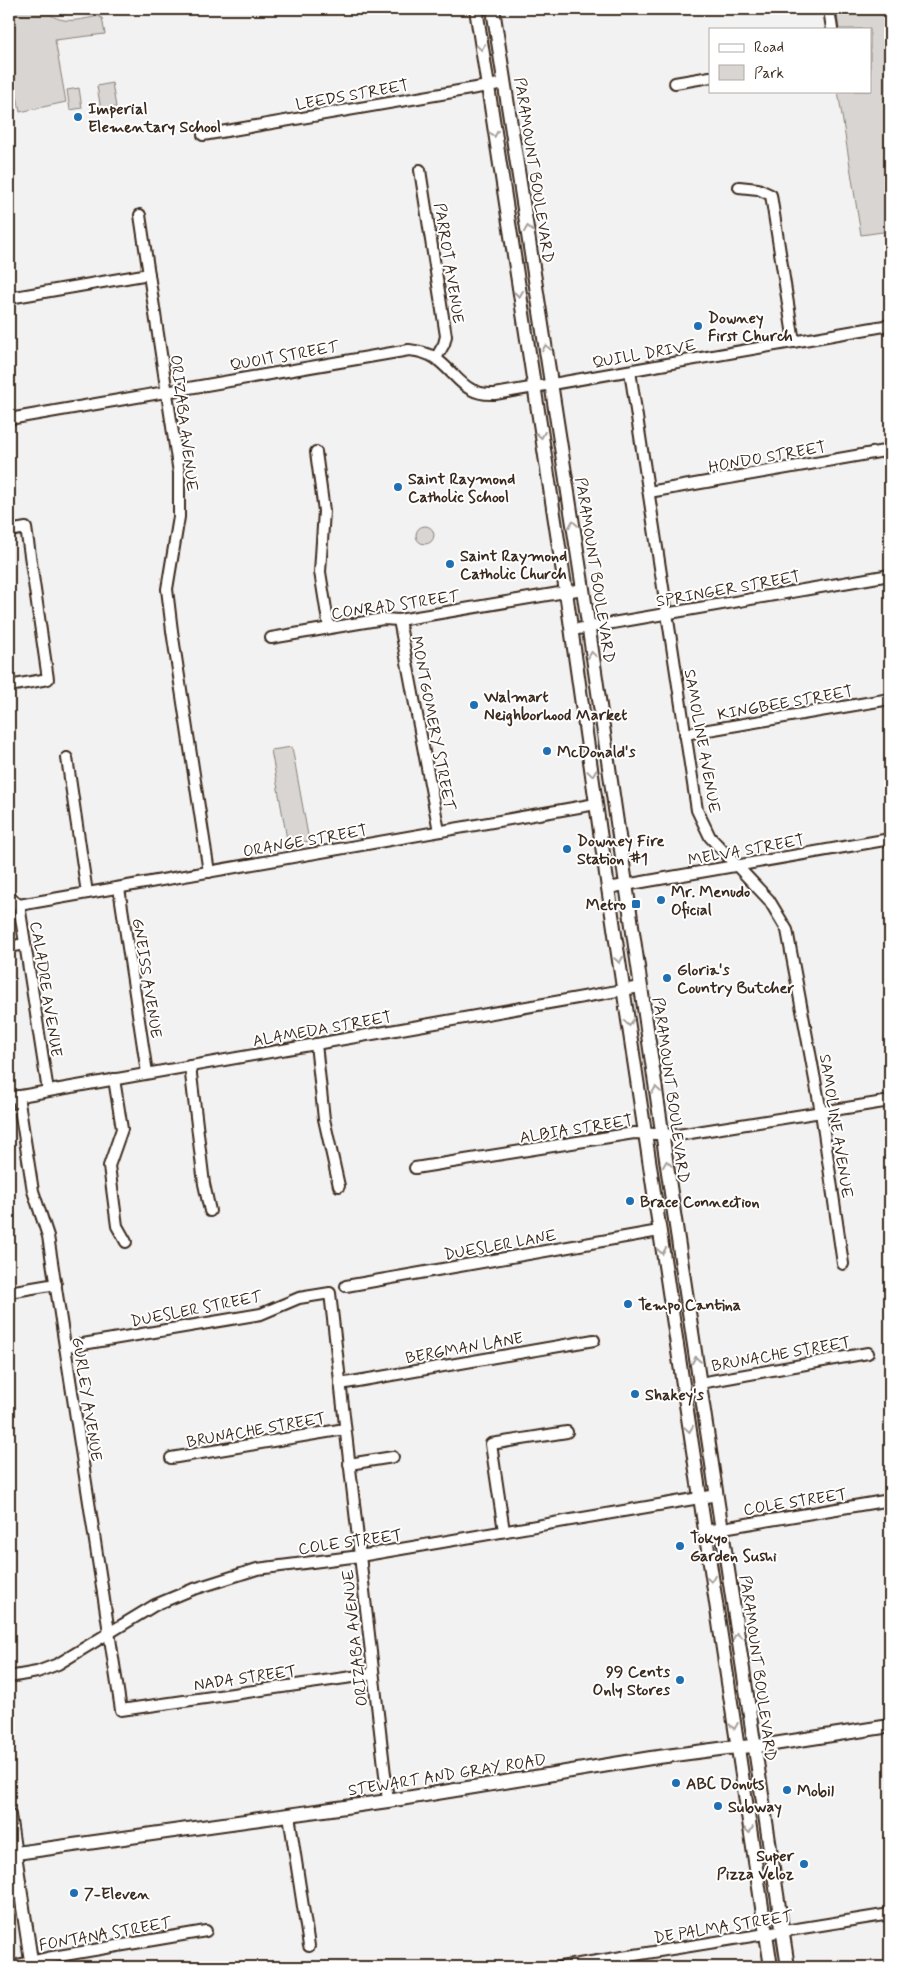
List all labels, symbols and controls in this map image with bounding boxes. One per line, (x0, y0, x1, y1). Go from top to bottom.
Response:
legend (709, 28, 872, 92)
text: Road (754, 38, 784, 58)
one-way arrow (476, 43, 486, 52)
text: Park (754, 64, 784, 84)
street label: LEEDS STREET (294, 75, 410, 116)
street label: PARAMOUNT BOULEVARD (508, 76, 559, 265)
place label: Imperial Elementary School (88, 99, 221, 138)
marker: Imperial Elementary School (72, 111, 84, 123)
one-way arrow (489, 129, 499, 138)
street label: PARROT AVENUE (429, 201, 468, 325)
one-way arrow (523, 225, 534, 233)
one-way arrow (514, 290, 524, 299)
place label: Downey First Church (708, 308, 793, 347)
marker: Downey First Church (692, 320, 704, 332)
street label: QUILL DRIVE (591, 335, 698, 374)
street label: QUOIT STREET (228, 336, 341, 376)
one-way arrow (541, 344, 552, 352)
street label: ORIZABA AVENUE (165, 354, 202, 493)
one-way arrow (535, 432, 546, 440)
street label: HONDO STREET (707, 437, 828, 478)
place label: Saint Raymond Catholic School (408, 469, 515, 508)
street label: PARAMOUNT BOULEVARD (569, 476, 620, 665)
marker: Saint Raymond Catholic School (392, 481, 404, 493)
one-way arrow (568, 519, 579, 527)
place label: Saint Raymond Catholic Church (460, 546, 567, 585)
marker: Saint Raymond Catholic Church (444, 558, 456, 570)
street label: SPRINGER STREET (655, 566, 802, 613)
street label: CONRAD STREET (330, 586, 462, 625)
street label: MONTGOMERY STREET (405, 634, 460, 813)
one-way arrow (588, 651, 598, 659)
street label: SAMOLINE AVENUE (679, 668, 725, 815)
street label: KINGBEE STREET (716, 681, 855, 726)
place label: Walmart Neighborhood Market (483, 687, 627, 727)
marker: Walmart Neighborhood Market (468, 699, 480, 711)
place label: McDonald's (557, 742, 636, 763)
marker: McDonald's (541, 745, 553, 757)
one-way arrow (586, 769, 596, 777)
street label: ORANGE STREET (241, 820, 369, 863)
street label: MELVA STREET (686, 830, 806, 871)
place label: Downey Fire Station #1 (577, 831, 664, 870)
marker: Downey Fire Station #1 (561, 843, 573, 855)
place label: Mr. Menudo Oficial (671, 882, 750, 921)
marker: Mr. Menudo Oficial (655, 894, 667, 906)
place label: Metro (586, 895, 626, 916)
marker: Metro (630, 898, 642, 910)
street label: GNEISS AVENUE (127, 917, 166, 1040)
street label: CALADRE AVENUE (24, 920, 67, 1059)
one-way arrow (614, 956, 624, 965)
place label: Gloria's Country Butcher (677, 960, 794, 999)
marker: Gloria's Country Butcher (661, 972, 673, 984)
street label: PARAMOUNT BOULEVARD (647, 996, 694, 1185)
street label: ALAMEDA STREET (251, 1007, 393, 1052)
one-way arrow (623, 1019, 634, 1027)
street label: SAMOLINE AVENUE (814, 1053, 857, 1200)
one-way arrow (651, 1086, 662, 1094)
street label: ALBIA STREET (518, 1110, 634, 1149)
one-way arrow (662, 1159, 673, 1167)
place label: Brace Connection (640, 1192, 759, 1213)
marker: Brace Connection (624, 1195, 636, 1207)
street label: DUESLER LANE (442, 1225, 558, 1266)
one-way arrow (657, 1247, 667, 1256)
street label: DUESLER STREET (129, 1286, 265, 1332)
place label: Tempo Cantina (638, 1295, 741, 1316)
marker: Tempo Cantina (622, 1298, 634, 1310)
street label: BERGMAN LANE (404, 1328, 525, 1369)
street label: BRUNACHE STREET (710, 1332, 853, 1377)
street label: GURLEY AVENUE (66, 1336, 107, 1463)
one-way arrow (692, 1356, 702, 1365)
place label: Shakey's (645, 1385, 705, 1406)
marker: Shakey's (629, 1388, 641, 1400)
street label: BRUNACHE STREET (185, 1408, 328, 1453)
one-way arrow (684, 1425, 694, 1433)
street label: COLE STREET (742, 1484, 849, 1521)
street label: COLE STREET (297, 1525, 404, 1560)
place label: Tokyo Garden Sushi (690, 1528, 777, 1567)
marker: Tokyo Garden Sushi (674, 1540, 686, 1552)
street label: ORIZABA AVENUE (338, 1568, 373, 1707)
street label: PARAMOUNT BOULEVARD (734, 1574, 781, 1763)
one-way arrow (706, 1575, 716, 1583)
one-way arrow (733, 1631, 743, 1640)
street label: NADA STREET (192, 1661, 298, 1696)
place label: 99 Cents Only Stores (593, 1662, 671, 1701)
marker: 99 Cents Only Stores (674, 1674, 686, 1686)
one-way arrow (728, 1722, 738, 1731)
street label: STEWART AND GRAY ROAD (347, 1749, 548, 1802)
place label: ABC Donuts (686, 1774, 765, 1795)
marker: ABC Donuts (670, 1777, 682, 1789)
place label: Mobil (797, 1781, 834, 1802)
marker: Mobil (781, 1784, 793, 1796)
place label: Subway (728, 1797, 782, 1818)
marker: Subway (712, 1800, 724, 1812)
one-way arrow (744, 1826, 754, 1835)
place label: Super Pizza Veloz (717, 1846, 795, 1885)
marker: Super Pizza Veloz (798, 1858, 810, 1870)
place label: 7-Eleven (84, 1884, 150, 1905)
marker: 7-Eleven (68, 1887, 80, 1899)
street label: DE PALMA STREET (652, 1906, 795, 1949)
street label: FONTANA STREET (37, 1912, 174, 1956)

